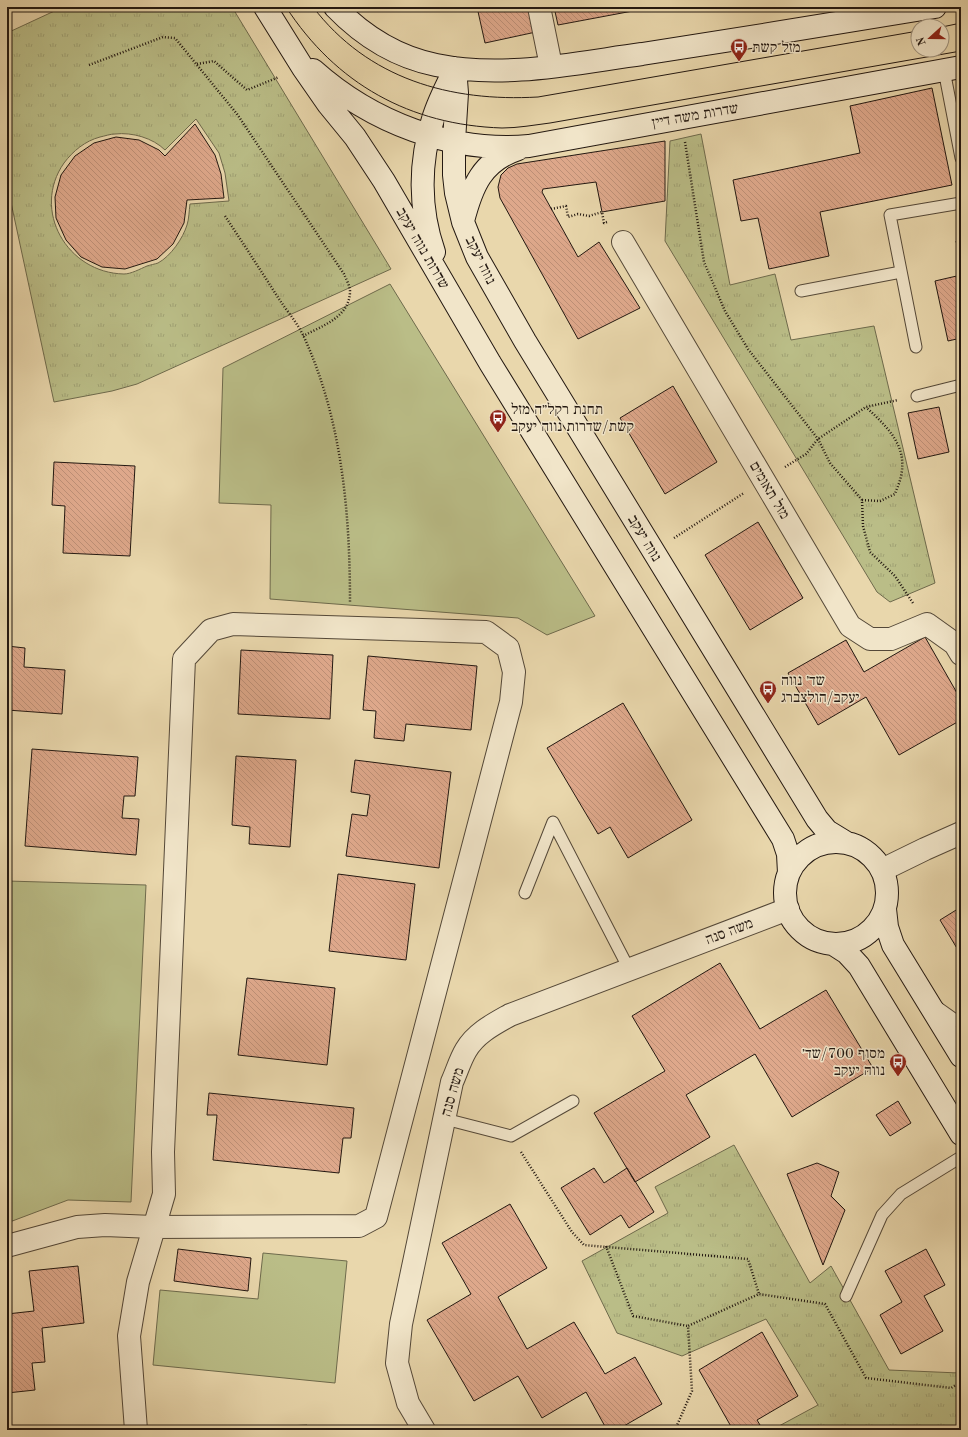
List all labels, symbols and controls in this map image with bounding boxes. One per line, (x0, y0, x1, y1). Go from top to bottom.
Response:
north arrow (910, 18, 950, 58)
text: N (915, 35, 929, 47)
bus stop icon: מזל קשת (729, 37, 749, 62)
place label: מזל קשת (752, 40, 801, 56)
street label: שדרות משה דיין (651, 101, 740, 131)
street label: שדרות נווה יעקב (392, 206, 451, 292)
street label: נווה יעקב (462, 234, 498, 287)
place label: תחנת רקל״ה מזל קשת/שדרות נווה יעקב (511, 402, 634, 435)
bus stop icon: תחנת רקל״ה מזל קשת/שדרות נווה יעקב (488, 408, 508, 433)
street label: מזל תאומים (746, 459, 793, 522)
street label: נווה יעקב (624, 513, 663, 565)
place label: שד׳ נווה יעקב/הולצברג (781, 674, 859, 706)
bus stop icon: שד׳ נווה יעקב/הולצברג (758, 679, 778, 704)
street label: משה סנה (704, 916, 756, 948)
place label: מסוף 700/שד׳ נווה יעקב (802, 1047, 885, 1079)
bus stop icon: מסוף 700/שד׳ נווה יעקב (888, 1052, 908, 1077)
street label: משה סנה (439, 1066, 468, 1118)

